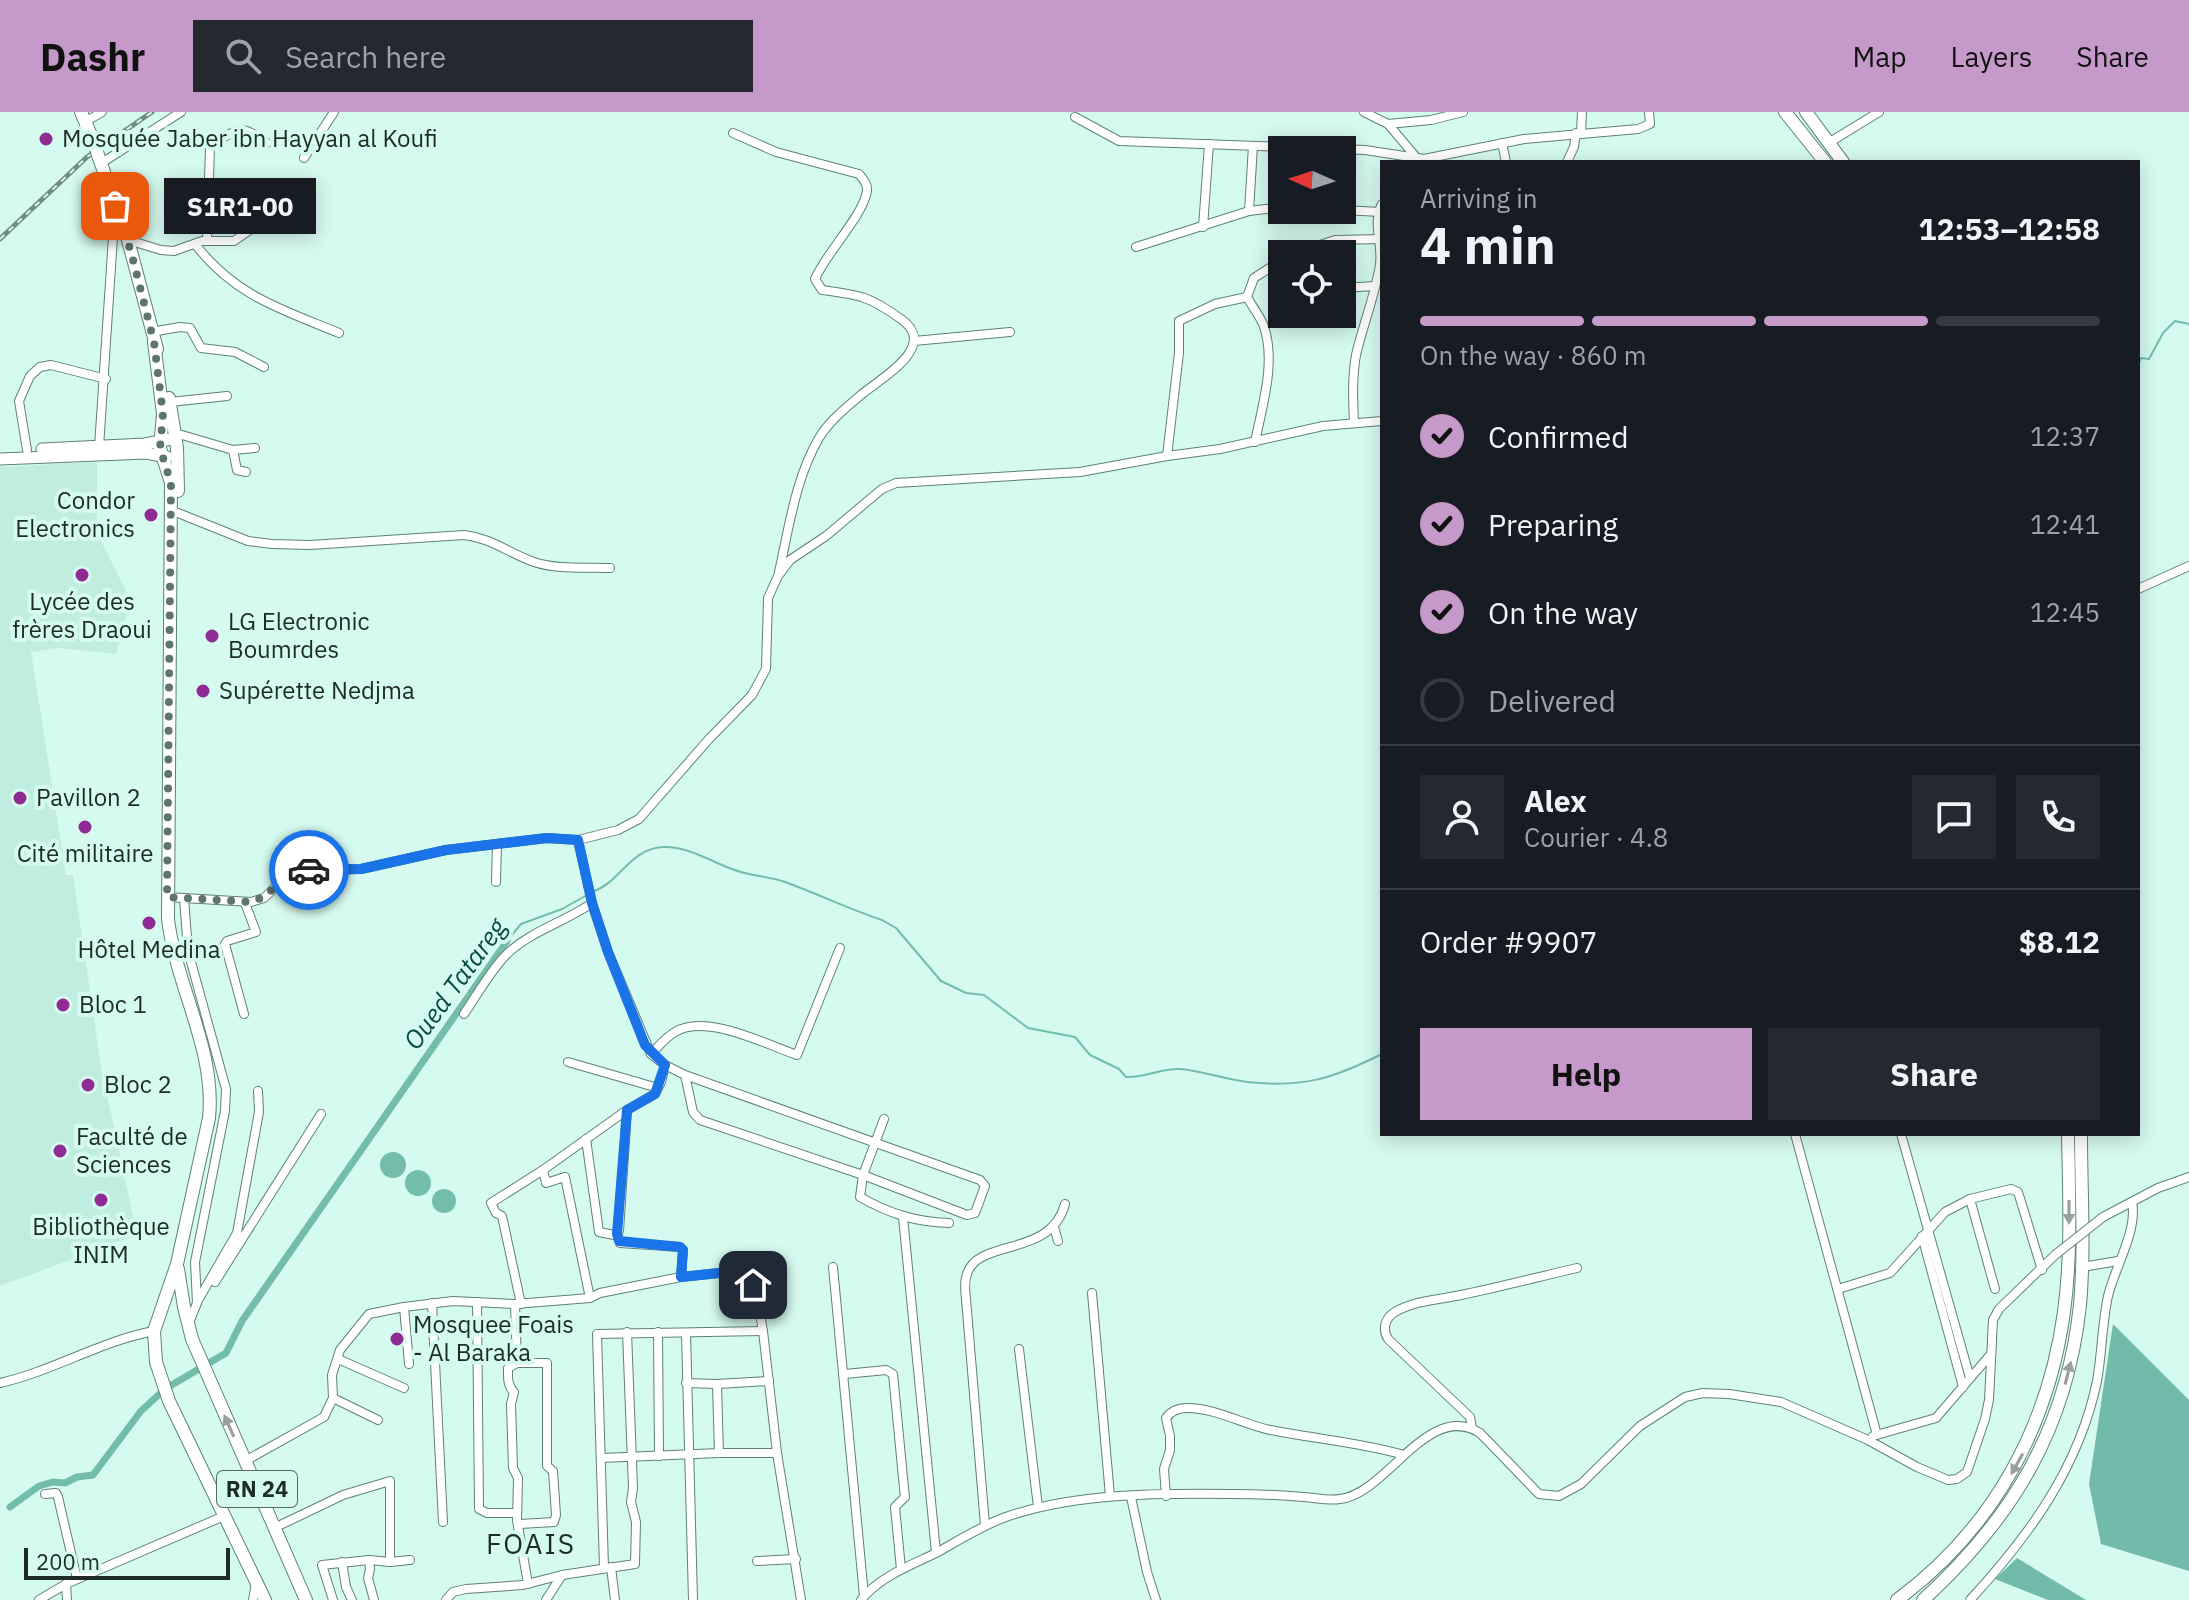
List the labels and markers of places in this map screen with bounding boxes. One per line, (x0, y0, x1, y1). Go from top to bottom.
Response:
place label: Mosquée Jaber ibn Hayyan al Koufi (62, 122, 438, 154)
marker: Mosquée Jaber ibn Hayyan al Koufi (37, 130, 55, 148)
pin (81, 172, 149, 240)
callout: S1R1-00 (163, 178, 315, 234)
place label: Condor Electronics (15, 484, 135, 544)
marker: Condor Electronics (142, 506, 160, 524)
marker: Lycée des frères Draoui (73, 566, 91, 584)
place label: Lycée des frères Draoui (12, 585, 152, 645)
place label: LG Electronic Boumrdes (228, 605, 370, 665)
marker: LG Electronic Boumrdes (203, 627, 221, 645)
place label: Supérette Nedjma (219, 674, 415, 706)
marker: Supérette Nedjma (194, 682, 212, 700)
place label: Pavillon 2 (36, 781, 141, 813)
marker: Pavillon 2 (11, 789, 29, 807)
marker: Cité militaire (76, 818, 94, 836)
place label: Cité militaire (17, 837, 153, 869)
marker: Hôtel Medina (140, 914, 158, 932)
place label: Hôtel Medina (77, 933, 221, 965)
place label: Bloc 1 (79, 988, 147, 1020)
marker: Bloc 1 (54, 996, 72, 1014)
place label: Bloc 2 (104, 1068, 172, 1100)
marker: Bloc 2 (79, 1076, 97, 1094)
place label: Faculté de Sciences (76, 1120, 188, 1180)
marker: Faculté de Sciences (51, 1142, 69, 1160)
marker: Bibliothèque INIM (92, 1191, 110, 1209)
place label: Bibliothèque INIM (32, 1210, 170, 1270)
pin (719, 1251, 787, 1319)
place label: Mosquee Foais - Al Baraka (413, 1308, 574, 1368)
marker: Mosquee Foais - Al Baraka (388, 1330, 406, 1348)

